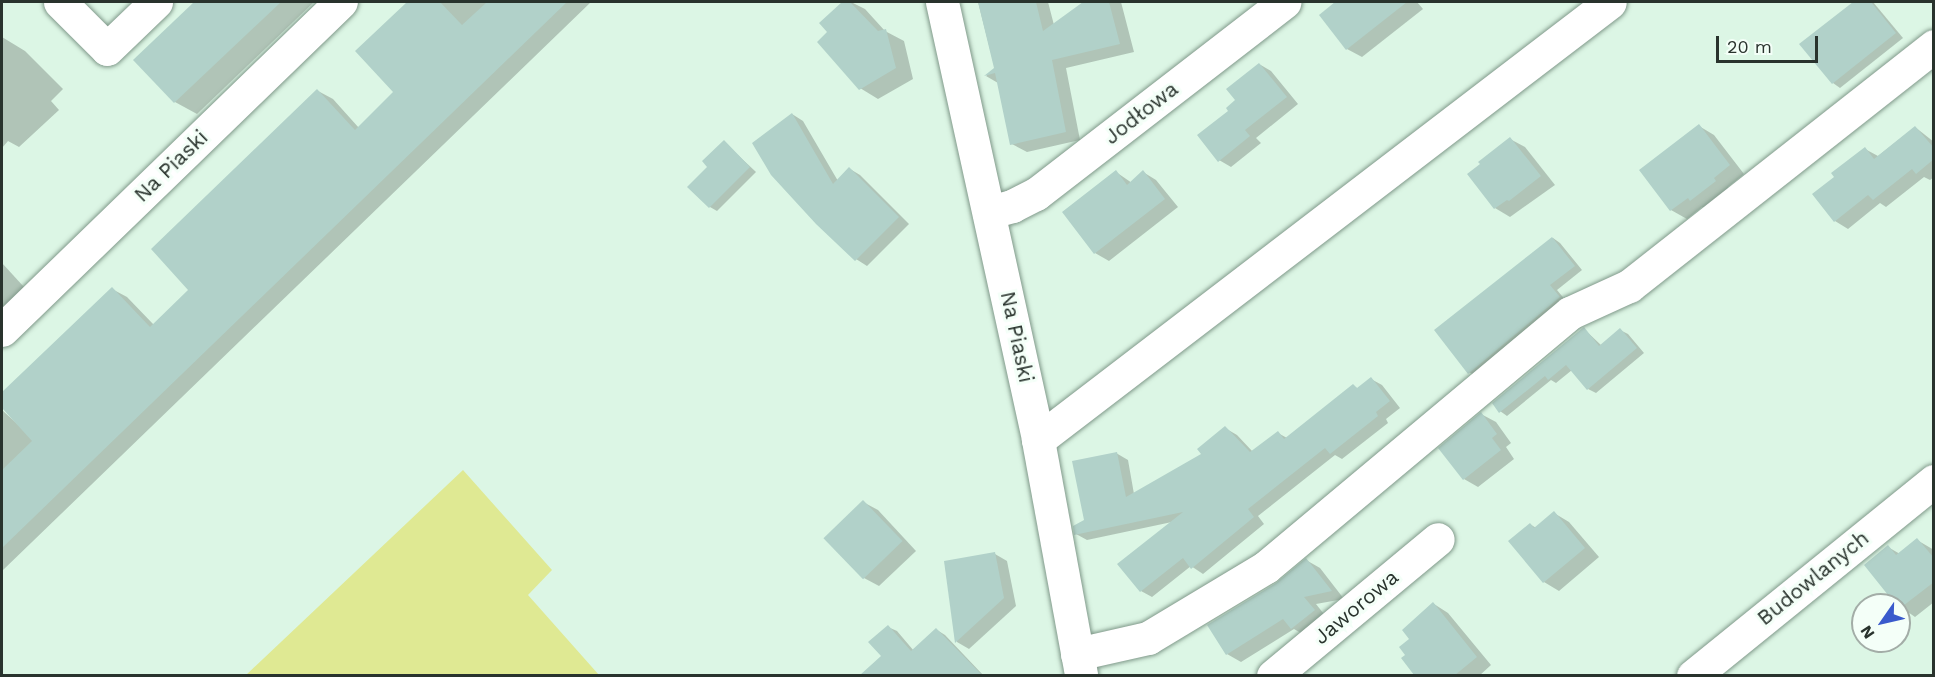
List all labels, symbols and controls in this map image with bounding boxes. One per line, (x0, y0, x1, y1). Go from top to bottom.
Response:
scale bar (1719, 24, 1821, 62)
text: 20 m (1727, 36, 1772, 57)
street label: Jodłowa (1099, 76, 1183, 150)
street label: Na Piaski (129, 125, 213, 207)
street label: Na Piaski (995, 289, 1039, 385)
street label: Budowlanych (1752, 525, 1874, 631)
street label: Jaworowa (1309, 564, 1403, 650)
north arrow (1851, 593, 1911, 653)
text: N (1856, 622, 1879, 642)

